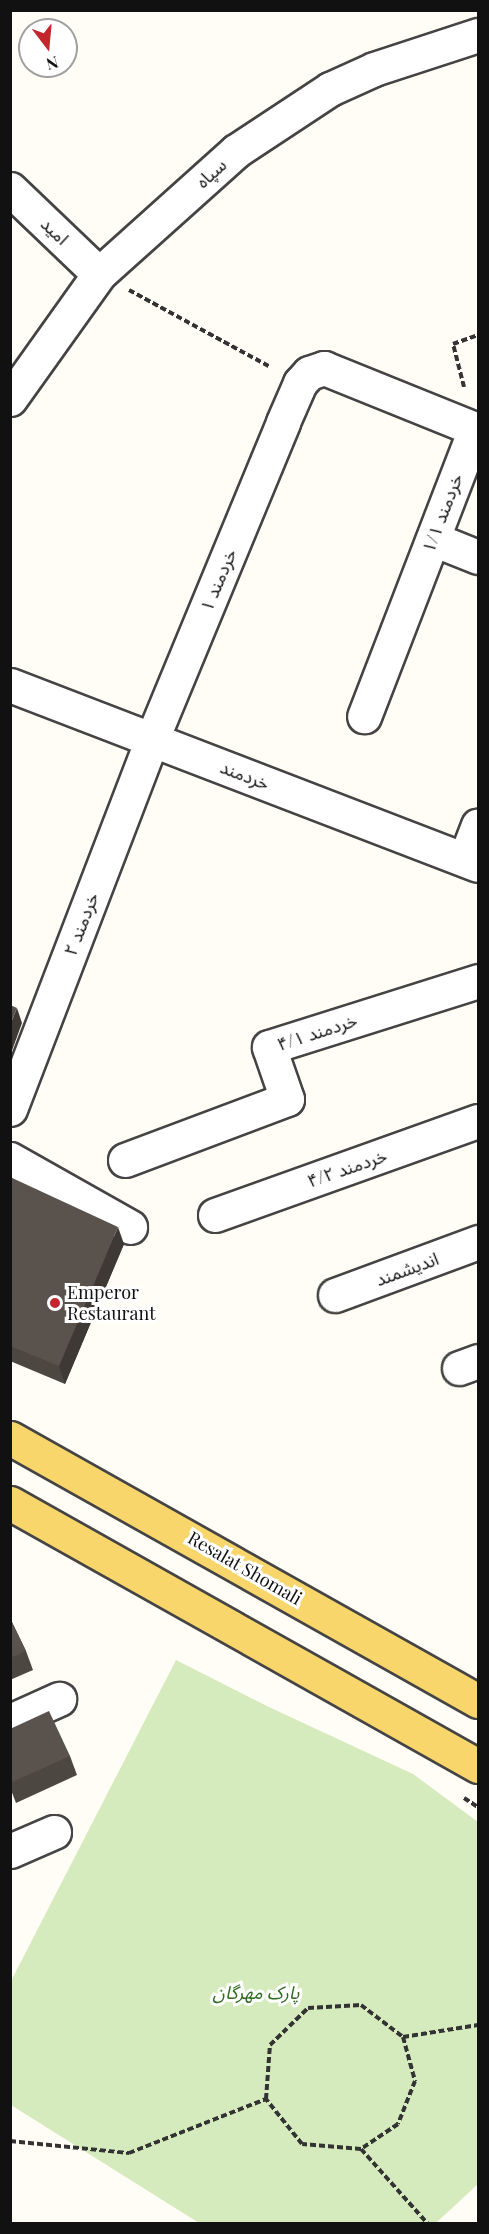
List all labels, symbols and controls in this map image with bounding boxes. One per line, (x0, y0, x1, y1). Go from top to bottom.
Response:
north arrow (18, 18, 78, 78)
text: N (44, 52, 61, 76)
street label: سپاه (191, 154, 231, 192)
street label: امید (37, 213, 73, 249)
street label: خردمند ۱/۱ (417, 471, 467, 555)
street label: خردمند ۱ (195, 546, 241, 614)
street label: خردمند (217, 756, 273, 794)
street label: خردمند ۲ (59, 889, 103, 959)
street label: خردمند ۴/۱ (274, 1009, 360, 1055)
street label: خردمند ۴/۲ (304, 1144, 390, 1192)
street label: اندیشمند (373, 1248, 441, 1290)
place label: Emperor Restaurant (67, 1282, 156, 1324)
marker: Emperor Restaurant (48, 1296, 62, 1310)
street label: Resalat Shomali (184, 1527, 306, 1609)
park label: پارک مهرگان (213, 1981, 299, 2003)

